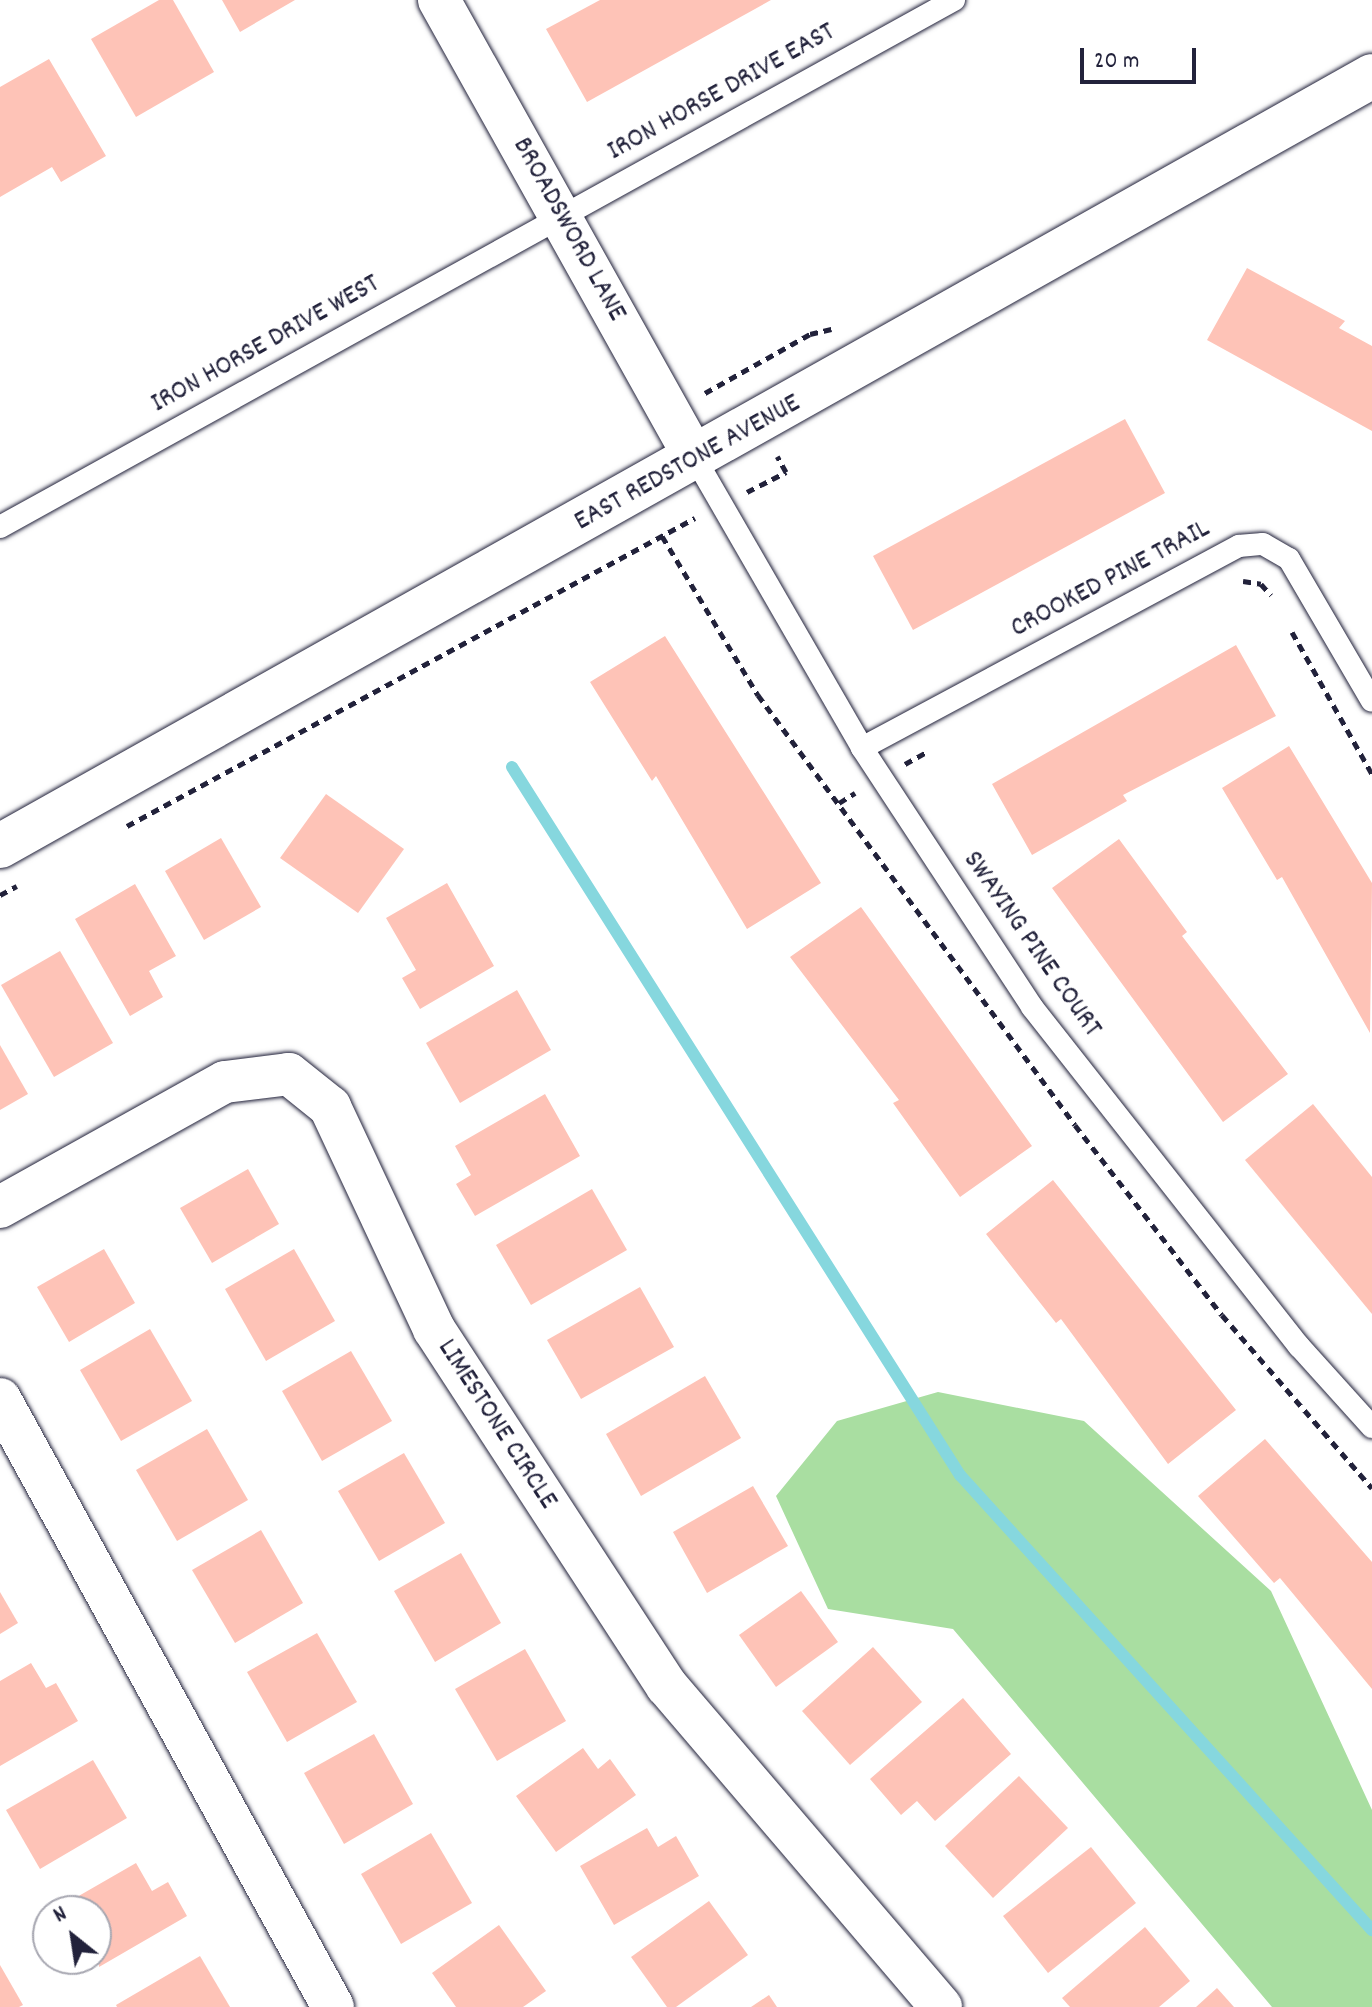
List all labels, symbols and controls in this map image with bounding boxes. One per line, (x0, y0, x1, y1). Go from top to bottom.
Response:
street label: IRON HORSE DRIVE EAST (602, 16, 842, 170)
scale bar (1084, 32, 1200, 82)
text: 20 m (1094, 45, 1140, 79)
street label: BROADSWORD LANE (504, 132, 632, 328)
street label: IRON HORSE DRIVE WEST (146, 268, 386, 422)
street label: EAST REDSTONE AVENUE (569, 388, 807, 540)
street label: CROOKED PINE TRAIL (1006, 513, 1216, 647)
street label: SWAYING PINE COURT (954, 845, 1108, 1045)
street label: LIMESTONE CIRCLE (429, 1334, 563, 1516)
north arrow (32, 1895, 112, 1975)
text: N (48, 1899, 73, 1932)

